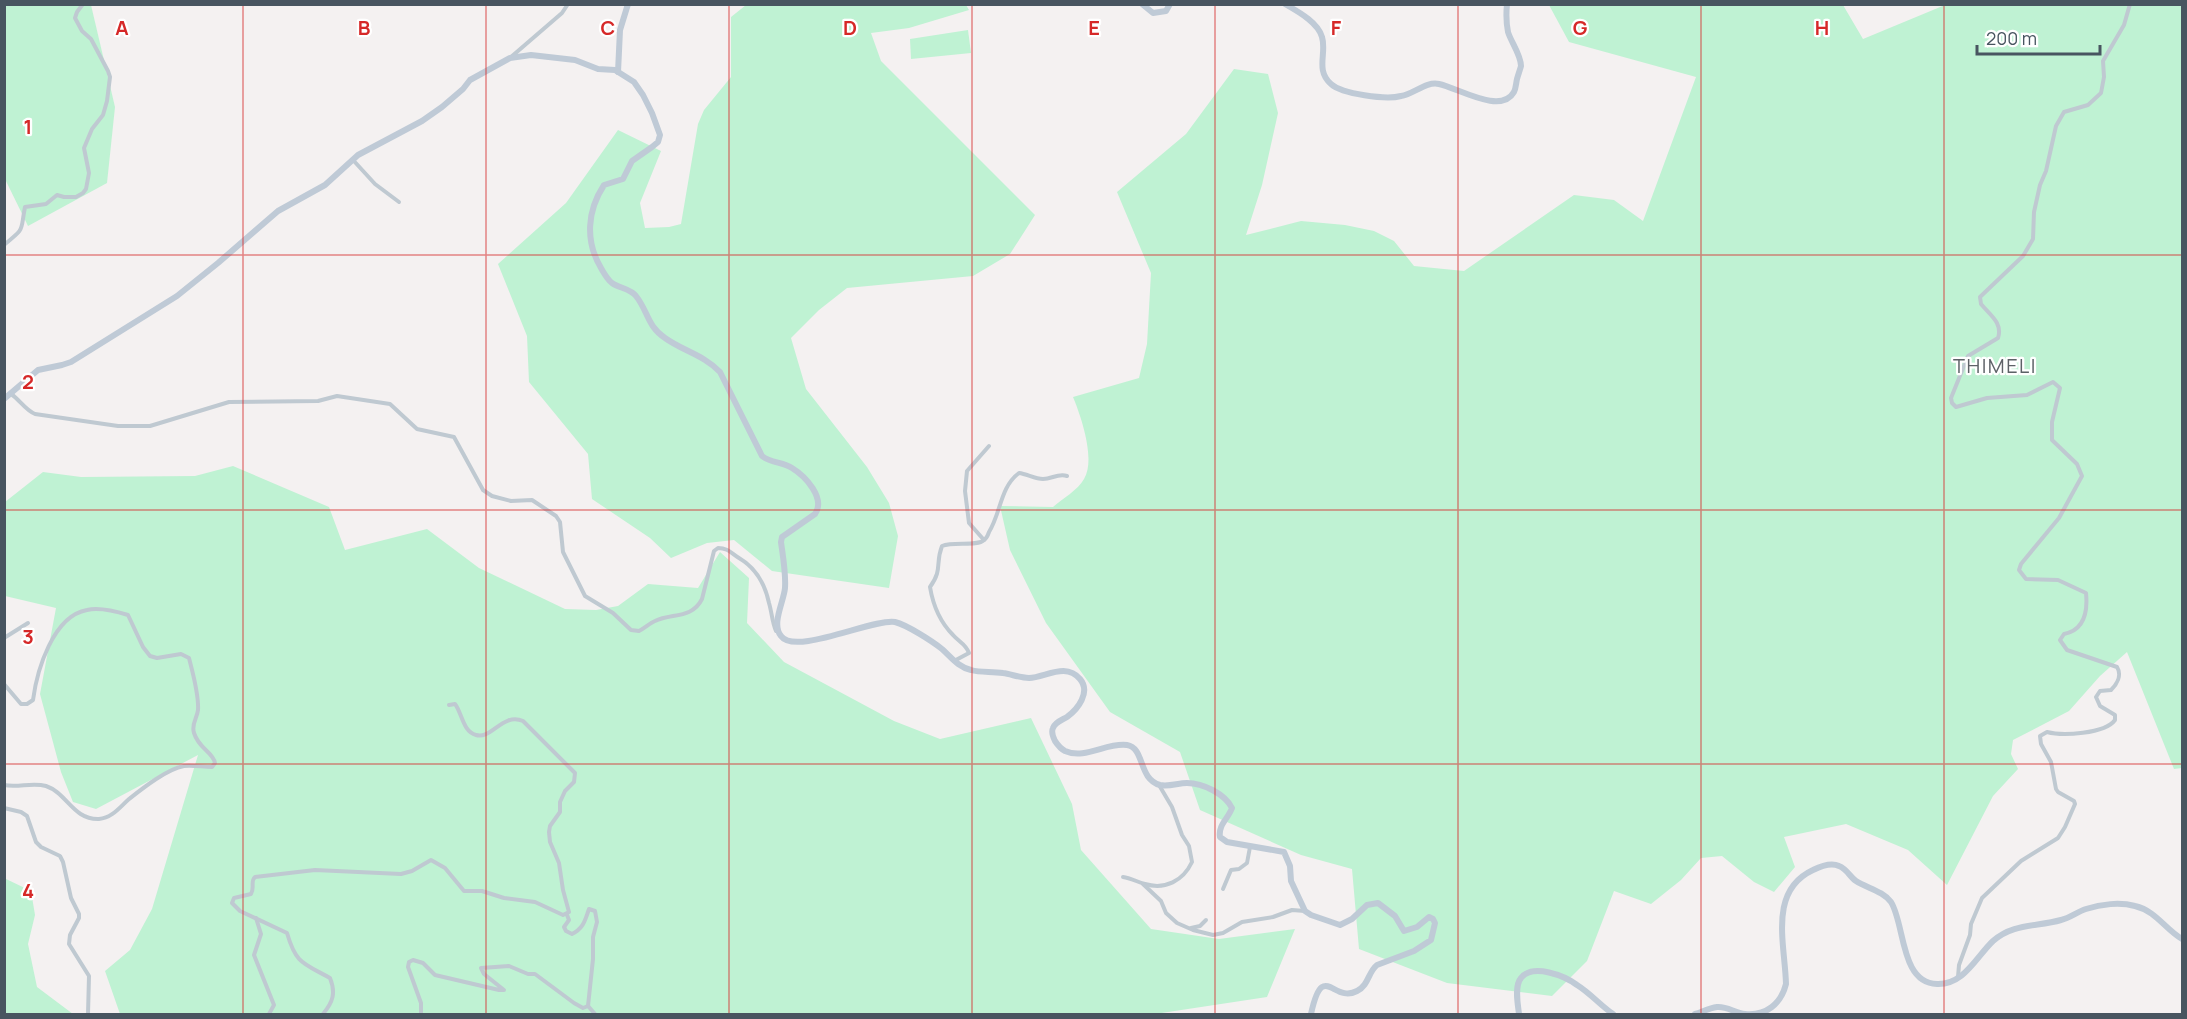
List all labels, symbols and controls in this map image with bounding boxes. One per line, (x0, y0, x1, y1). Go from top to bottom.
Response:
text: A (115, 14, 129, 41)
text: B (358, 14, 371, 41)
text: C (601, 14, 615, 41)
text: D (843, 14, 857, 41)
text: E (1088, 14, 1100, 41)
text: F (1331, 14, 1342, 41)
text: G (1573, 14, 1588, 41)
text: H (1815, 14, 1829, 41)
scale bar (1977, 18, 2100, 56)
text: 200 m (1986, 26, 2037, 50)
text: 1 (24, 113, 32, 140)
district label: THIMELI (1953, 352, 2037, 379)
text: 2 (22, 368, 34, 395)
text: 3 (22, 623, 34, 650)
text: 4 (22, 877, 34, 904)

